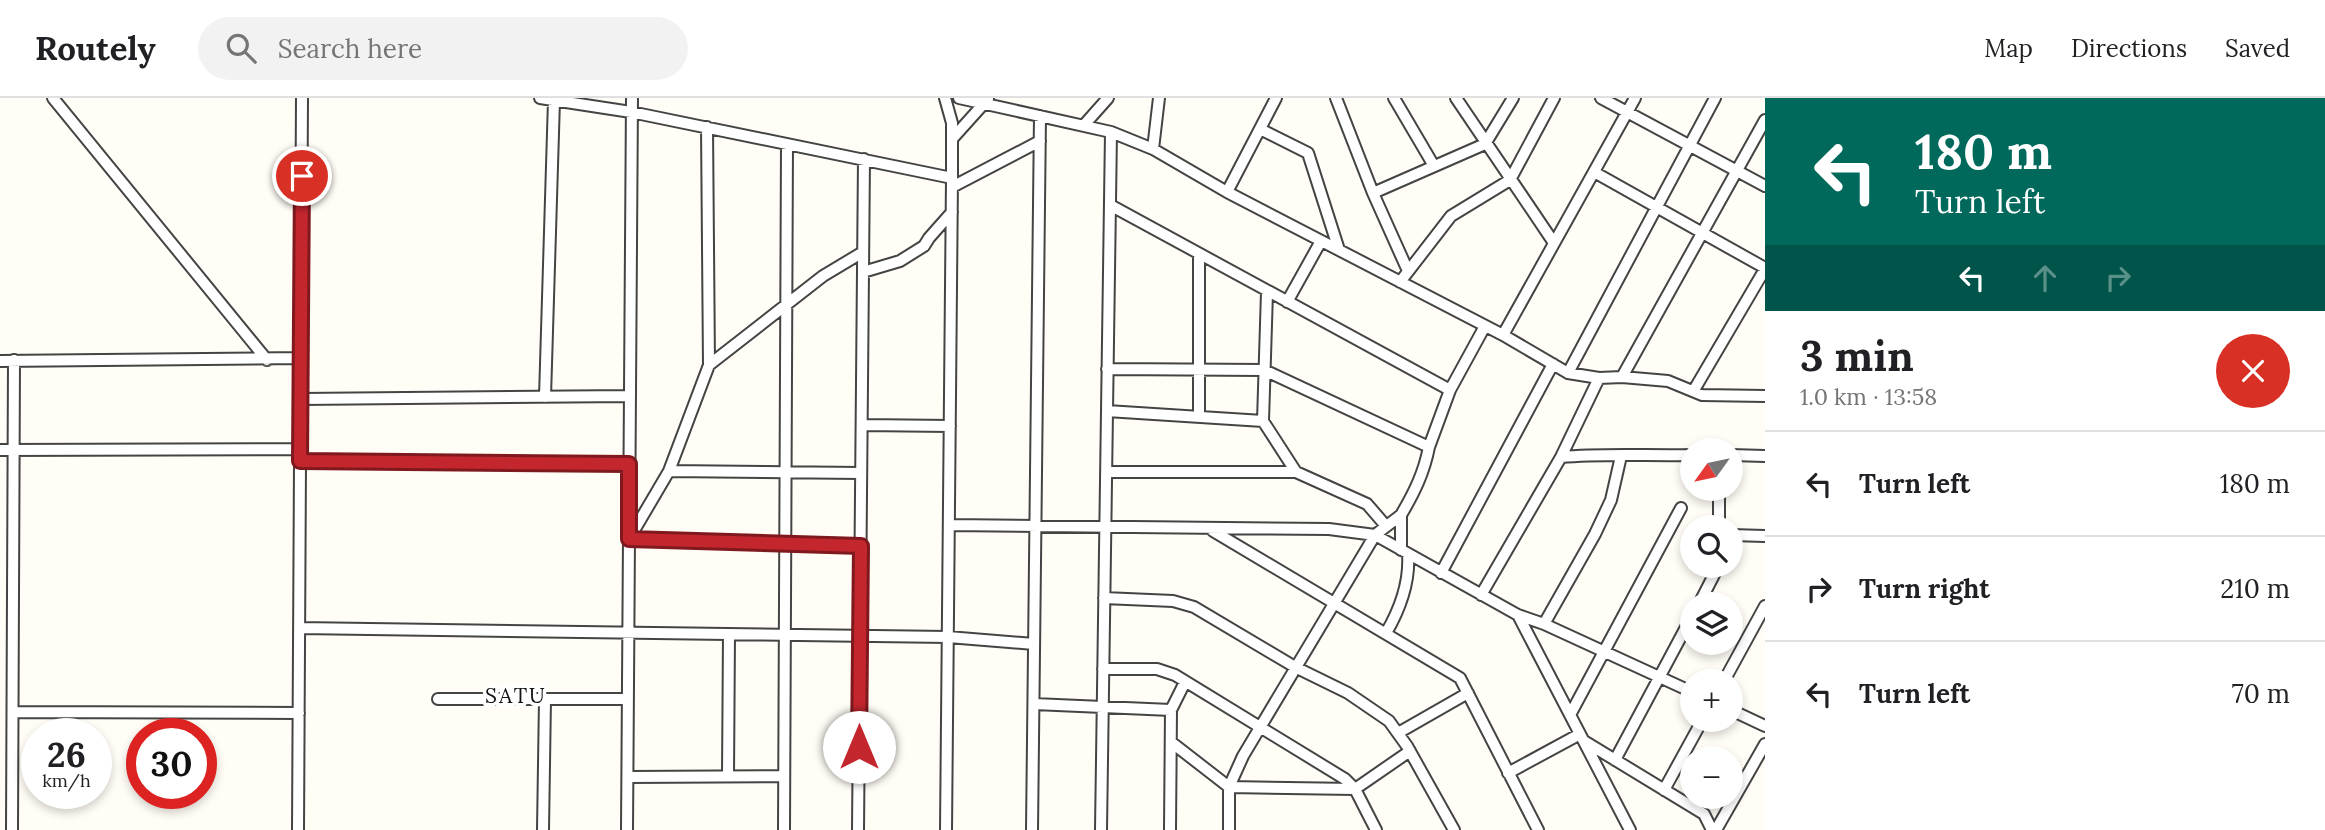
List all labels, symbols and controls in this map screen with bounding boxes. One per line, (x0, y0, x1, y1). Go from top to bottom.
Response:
search box (198, 17, 688, 80)
text: Routely (35, 27, 156, 69)
icon: search (222, 29, 260, 67)
text: Search here (278, 32, 422, 65)
text: Map (1984, 33, 2033, 64)
text: Directions (2071, 33, 2187, 64)
text: Saved (2225, 33, 2290, 64)
text: 180 m (1915, 120, 2052, 182)
icon: left (1800, 126, 1891, 217)
pin (272, 146, 332, 206)
icon: arrive (283, 157, 321, 195)
text: Turn left (1915, 181, 2045, 222)
icon: left (1953, 259, 1991, 297)
icon: ahead (2026, 259, 2064, 297)
icon: right (2099, 259, 2137, 297)
text: 3 min (1800, 329, 1914, 383)
button: close (2216, 334, 2290, 408)
text: 1.0 km · 13:58 (1800, 382, 1937, 411)
north arrow (1680, 438, 1743, 500)
map controls (1680, 438, 1743, 809)
icon: left (1800, 465, 1838, 503)
text: Turn left (1859, 467, 1970, 500)
text: 180 m (2220, 467, 2290, 500)
button: search (1680, 515, 1743, 578)
icon: right (1800, 570, 1838, 608)
text: Turn right (1859, 572, 1990, 605)
text: 210 m (2220, 572, 2290, 605)
button: layers (1680, 592, 1743, 655)
button: + (1680, 669, 1743, 732)
icon: left (1800, 675, 1838, 713)
text: Turn left (1859, 677, 1970, 710)
text: 70 m (2232, 677, 2290, 710)
district label: SATU (485, 682, 547, 709)
position arrow (822, 710, 896, 784)
speed limit sign: 30 (126, 718, 217, 809)
text: 26 (47, 732, 86, 777)
button: − (1680, 746, 1743, 809)
text: km/h (42, 769, 91, 792)

